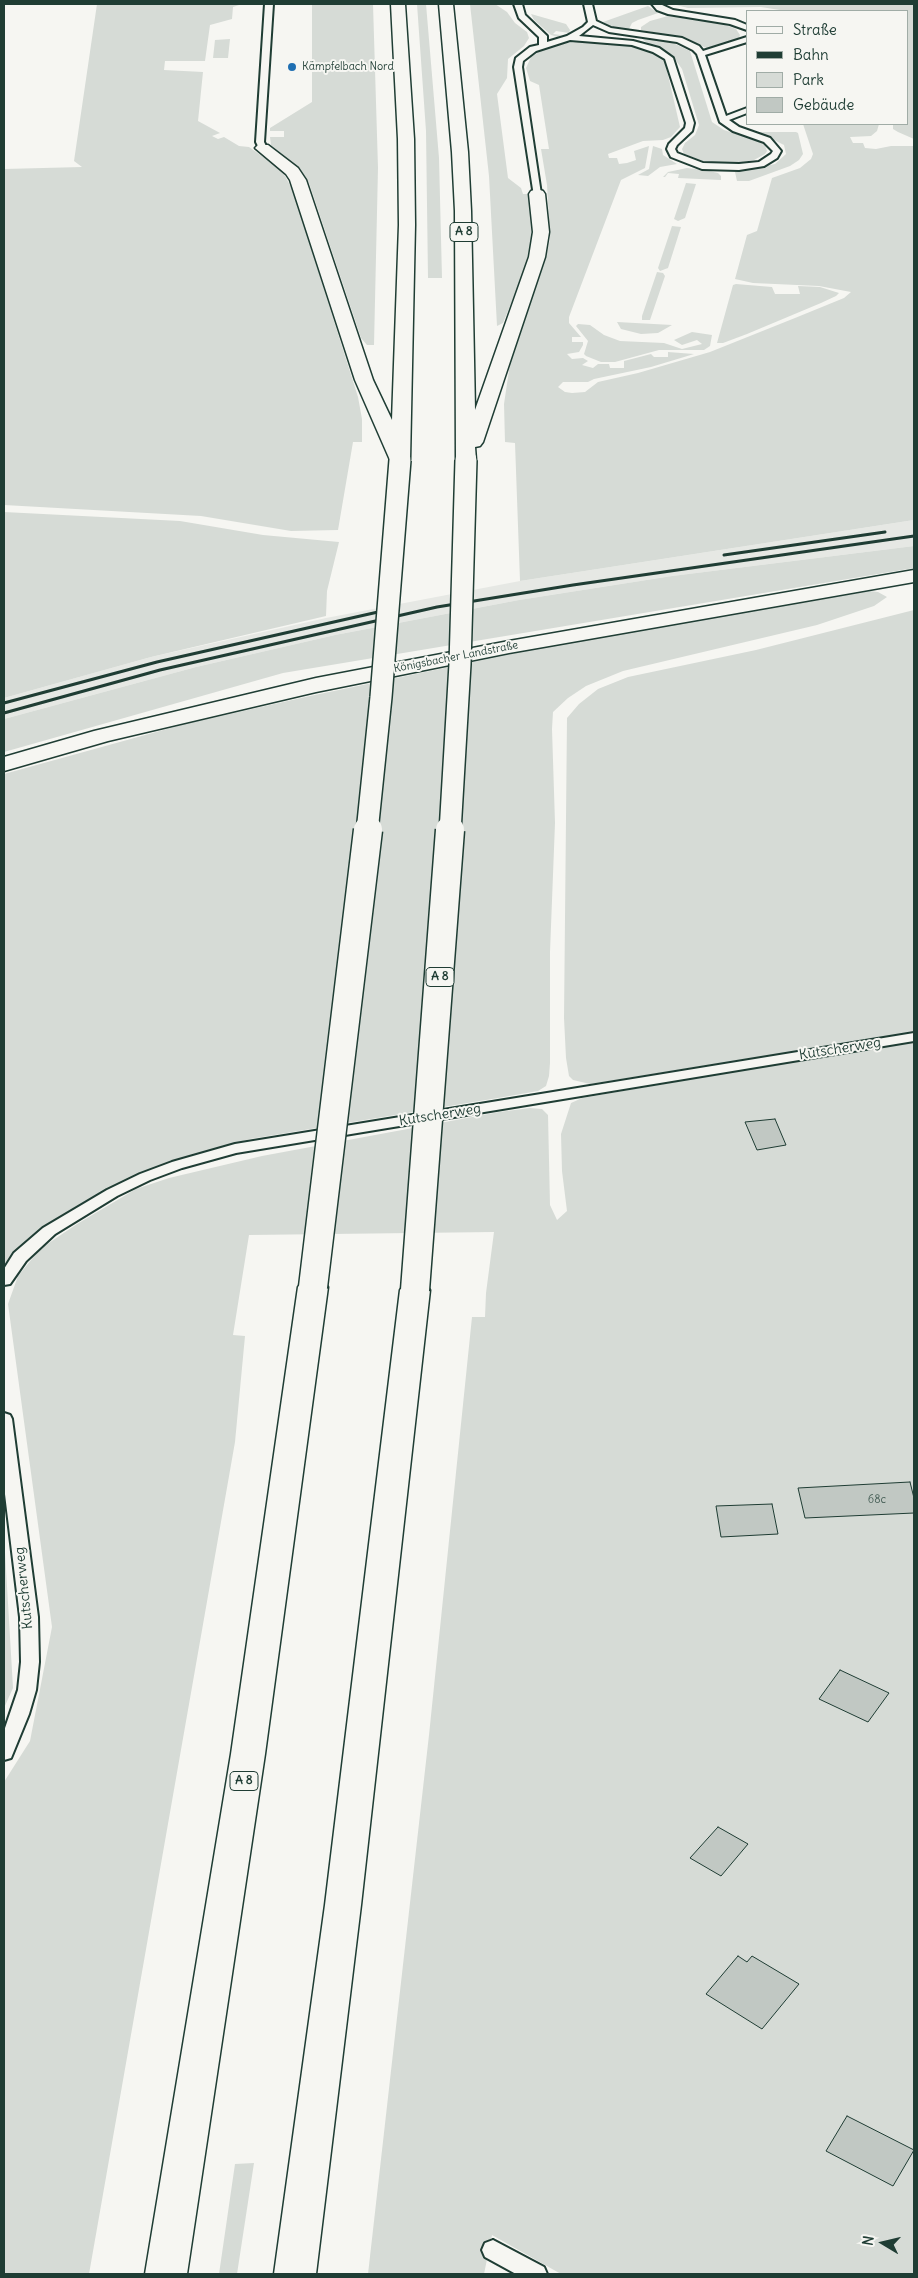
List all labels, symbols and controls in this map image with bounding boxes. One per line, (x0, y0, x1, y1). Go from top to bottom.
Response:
legend (746, 10, 908, 125)
text: Straße (793, 20, 837, 39)
text: Bahn (793, 45, 829, 64)
place label: Kämpfelbach Nord (302, 60, 394, 74)
marker: Kämpfelbach Nord (286, 61, 298, 73)
text: Park (793, 70, 824, 89)
text: Gebäude (793, 95, 854, 114)
road number: A 8 (450, 222, 478, 242)
street label: Königsbacher Landstraße (393, 638, 519, 676)
road number: A 8 (426, 968, 454, 986)
street label: Kutscherweg (798, 1034, 882, 1064)
street label: Kutscherweg (398, 1100, 482, 1130)
house number: 68c (868, 1493, 886, 1507)
street label: Kutscherweg (11, 1546, 37, 1630)
road number: A 8 (230, 1772, 258, 1790)
north arrow (858, 2218, 908, 2268)
text: N (859, 2234, 878, 2247)

